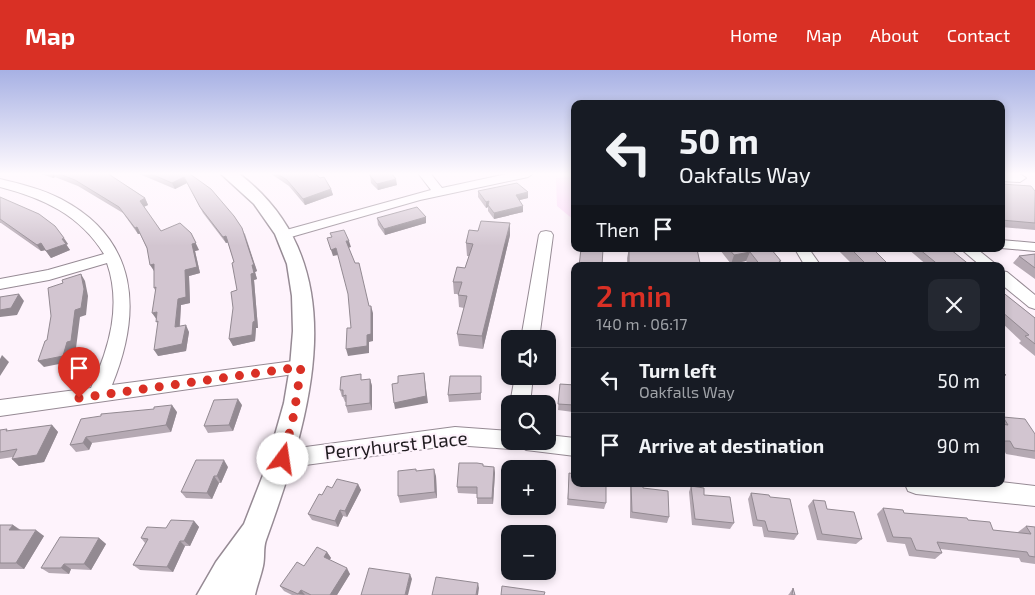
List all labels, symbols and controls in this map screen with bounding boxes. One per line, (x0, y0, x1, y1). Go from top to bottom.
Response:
text: Map (25, 21, 75, 50)
text: Home (730, 24, 778, 46)
text: Map (806, 24, 842, 46)
text: About (870, 24, 919, 46)
text: Contact (947, 24, 1010, 46)
text: 50 m (679, 119, 759, 161)
icon: left (596, 120, 661, 185)
text: Oakfalls Way (679, 161, 811, 187)
icon: arrive (649, 215, 677, 243)
text: Then (596, 218, 639, 241)
text: 2 min (596, 277, 672, 313)
button: close (928, 279, 980, 331)
text: 140 m · 06:17 (596, 314, 688, 333)
map controls (501, 330, 556, 580)
button: sound (501, 330, 556, 385)
pin (58, 347, 100, 398)
icon: arrive (65, 354, 93, 382)
text: Turn left (639, 359, 716, 382)
icon: left (596, 366, 624, 394)
text: 50 m (937, 369, 980, 392)
text: Oakfalls Way (639, 382, 735, 401)
button: search (501, 395, 556, 450)
street label: Perryhurst Place (323, 426, 469, 463)
icon: arrive (596, 431, 624, 459)
position arrow (256, 432, 308, 484)
text: Arrive at destination (639, 434, 824, 457)
text: 90 m (937, 434, 980, 457)
button: + (501, 460, 556, 515)
button: − (501, 525, 556, 580)

